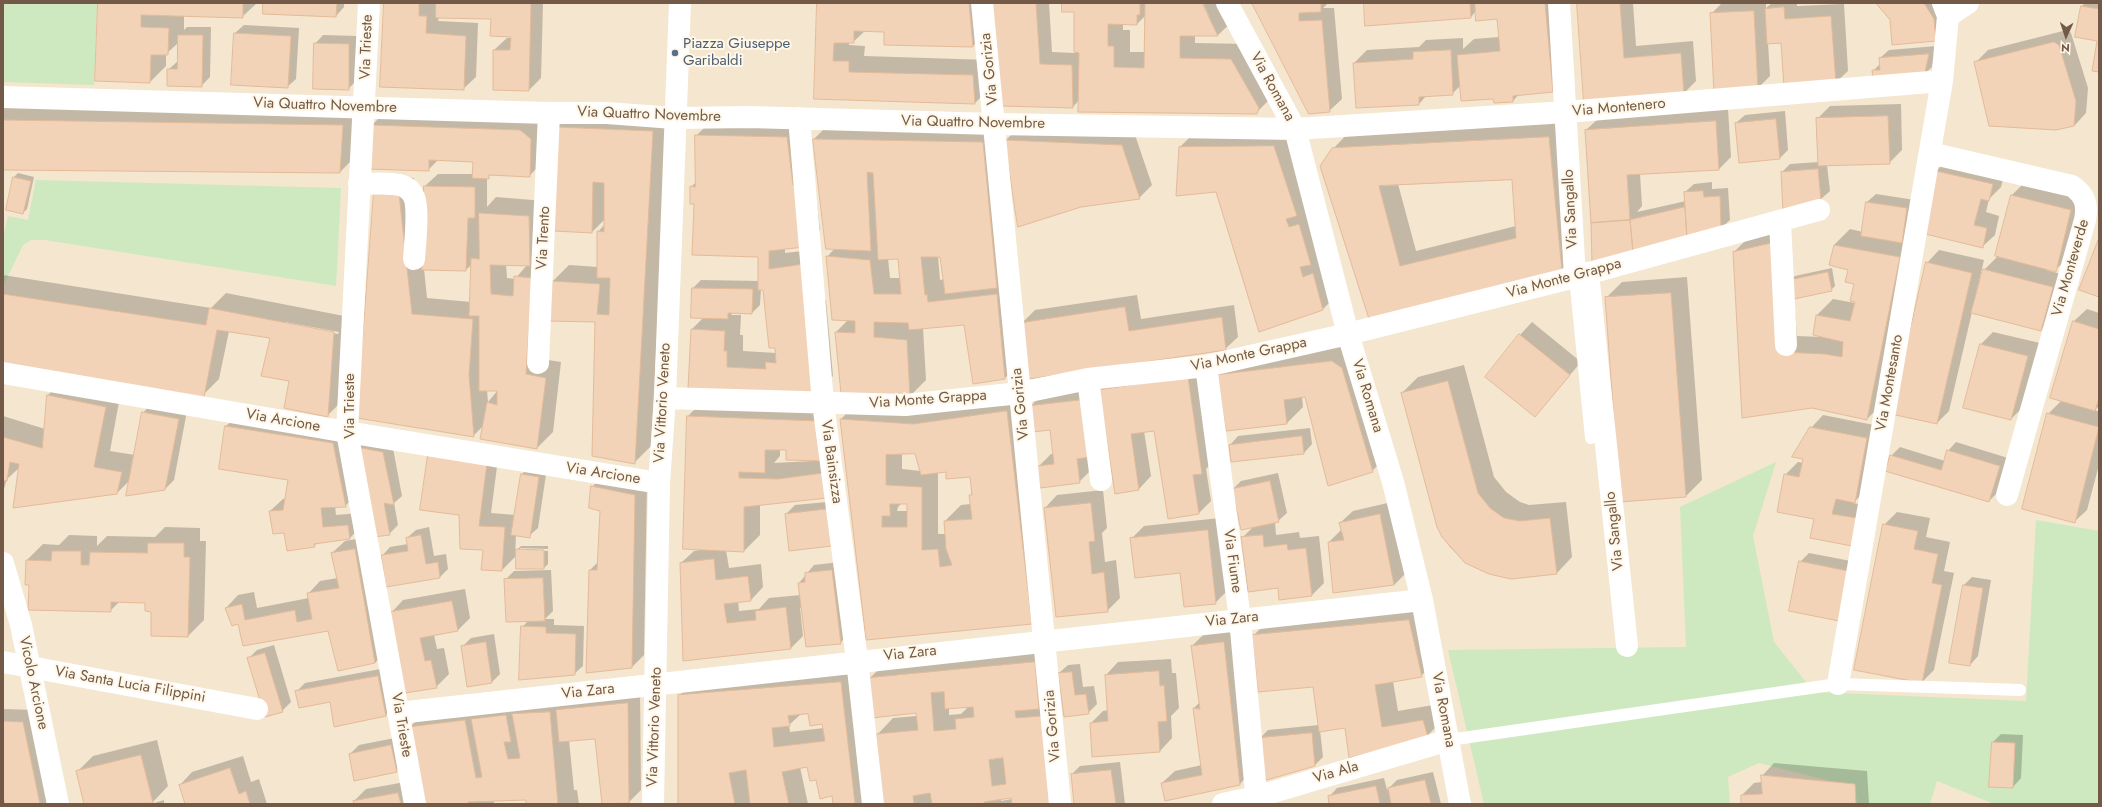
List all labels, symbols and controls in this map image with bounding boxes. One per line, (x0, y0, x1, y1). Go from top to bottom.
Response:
street label: Via Trieste (357, 14, 377, 80)
north arrow (2046, 16, 2086, 56)
street label: Via Gorizia (977, 32, 1003, 106)
place label: Piazza Giuseppe Garibaldi (683, 35, 790, 70)
text: N (2061, 40, 2070, 56)
marker: Piazza Giuseppe Garibaldi (670, 48, 680, 58)
street label: Via Romana (1246, 49, 1298, 125)
street label: Via Quattro Novembre (253, 94, 397, 118)
street label: Via Montenero (1572, 95, 1666, 121)
street label: Via Quattro Novembre (577, 103, 721, 127)
street label: Via Quattro Novembre (901, 113, 1045, 133)
street label: Via Sangallo (1560, 169, 1582, 249)
street label: Via Trento (533, 206, 555, 270)
street label: Via Monteverde (2049, 217, 2093, 319)
street label: Via Monte Grappa (1505, 255, 1623, 303)
street label: Via Montesanto (1873, 333, 1907, 433)
street label: Via Monte Grappa (1189, 334, 1309, 376)
street label: Via Vittorio Veneto (651, 342, 675, 464)
street label: Via Romana (1347, 357, 1387, 435)
street label: Via Gorizia (1008, 367, 1034, 441)
street label: Via Trieste (341, 373, 359, 439)
street label: Via Monte Grappa (869, 387, 987, 413)
street label: Via Arcione (244, 406, 322, 436)
street label: Via Bainsizza (816, 419, 846, 505)
street label: Via Arcione (564, 459, 642, 489)
street label: Via Sangallo (1602, 490, 1628, 572)
street label: Via Fiume (1219, 528, 1245, 594)
street label: Via Zara (1205, 608, 1259, 632)
street label: Vicolo Arcione (14, 635, 52, 731)
street label: Via Zara (883, 642, 937, 666)
street label: Via Santa Lucia Filippini (53, 663, 207, 707)
street label: Via Vittorio Veneto (644, 667, 666, 787)
street label: Via Romana (1427, 671, 1459, 749)
street label: Via Zara (561, 680, 615, 704)
street label: Via Gorizia (1041, 689, 1065, 763)
street label: Via Trieste (386, 691, 416, 759)
street label: Via Ala (1311, 758, 1361, 788)

